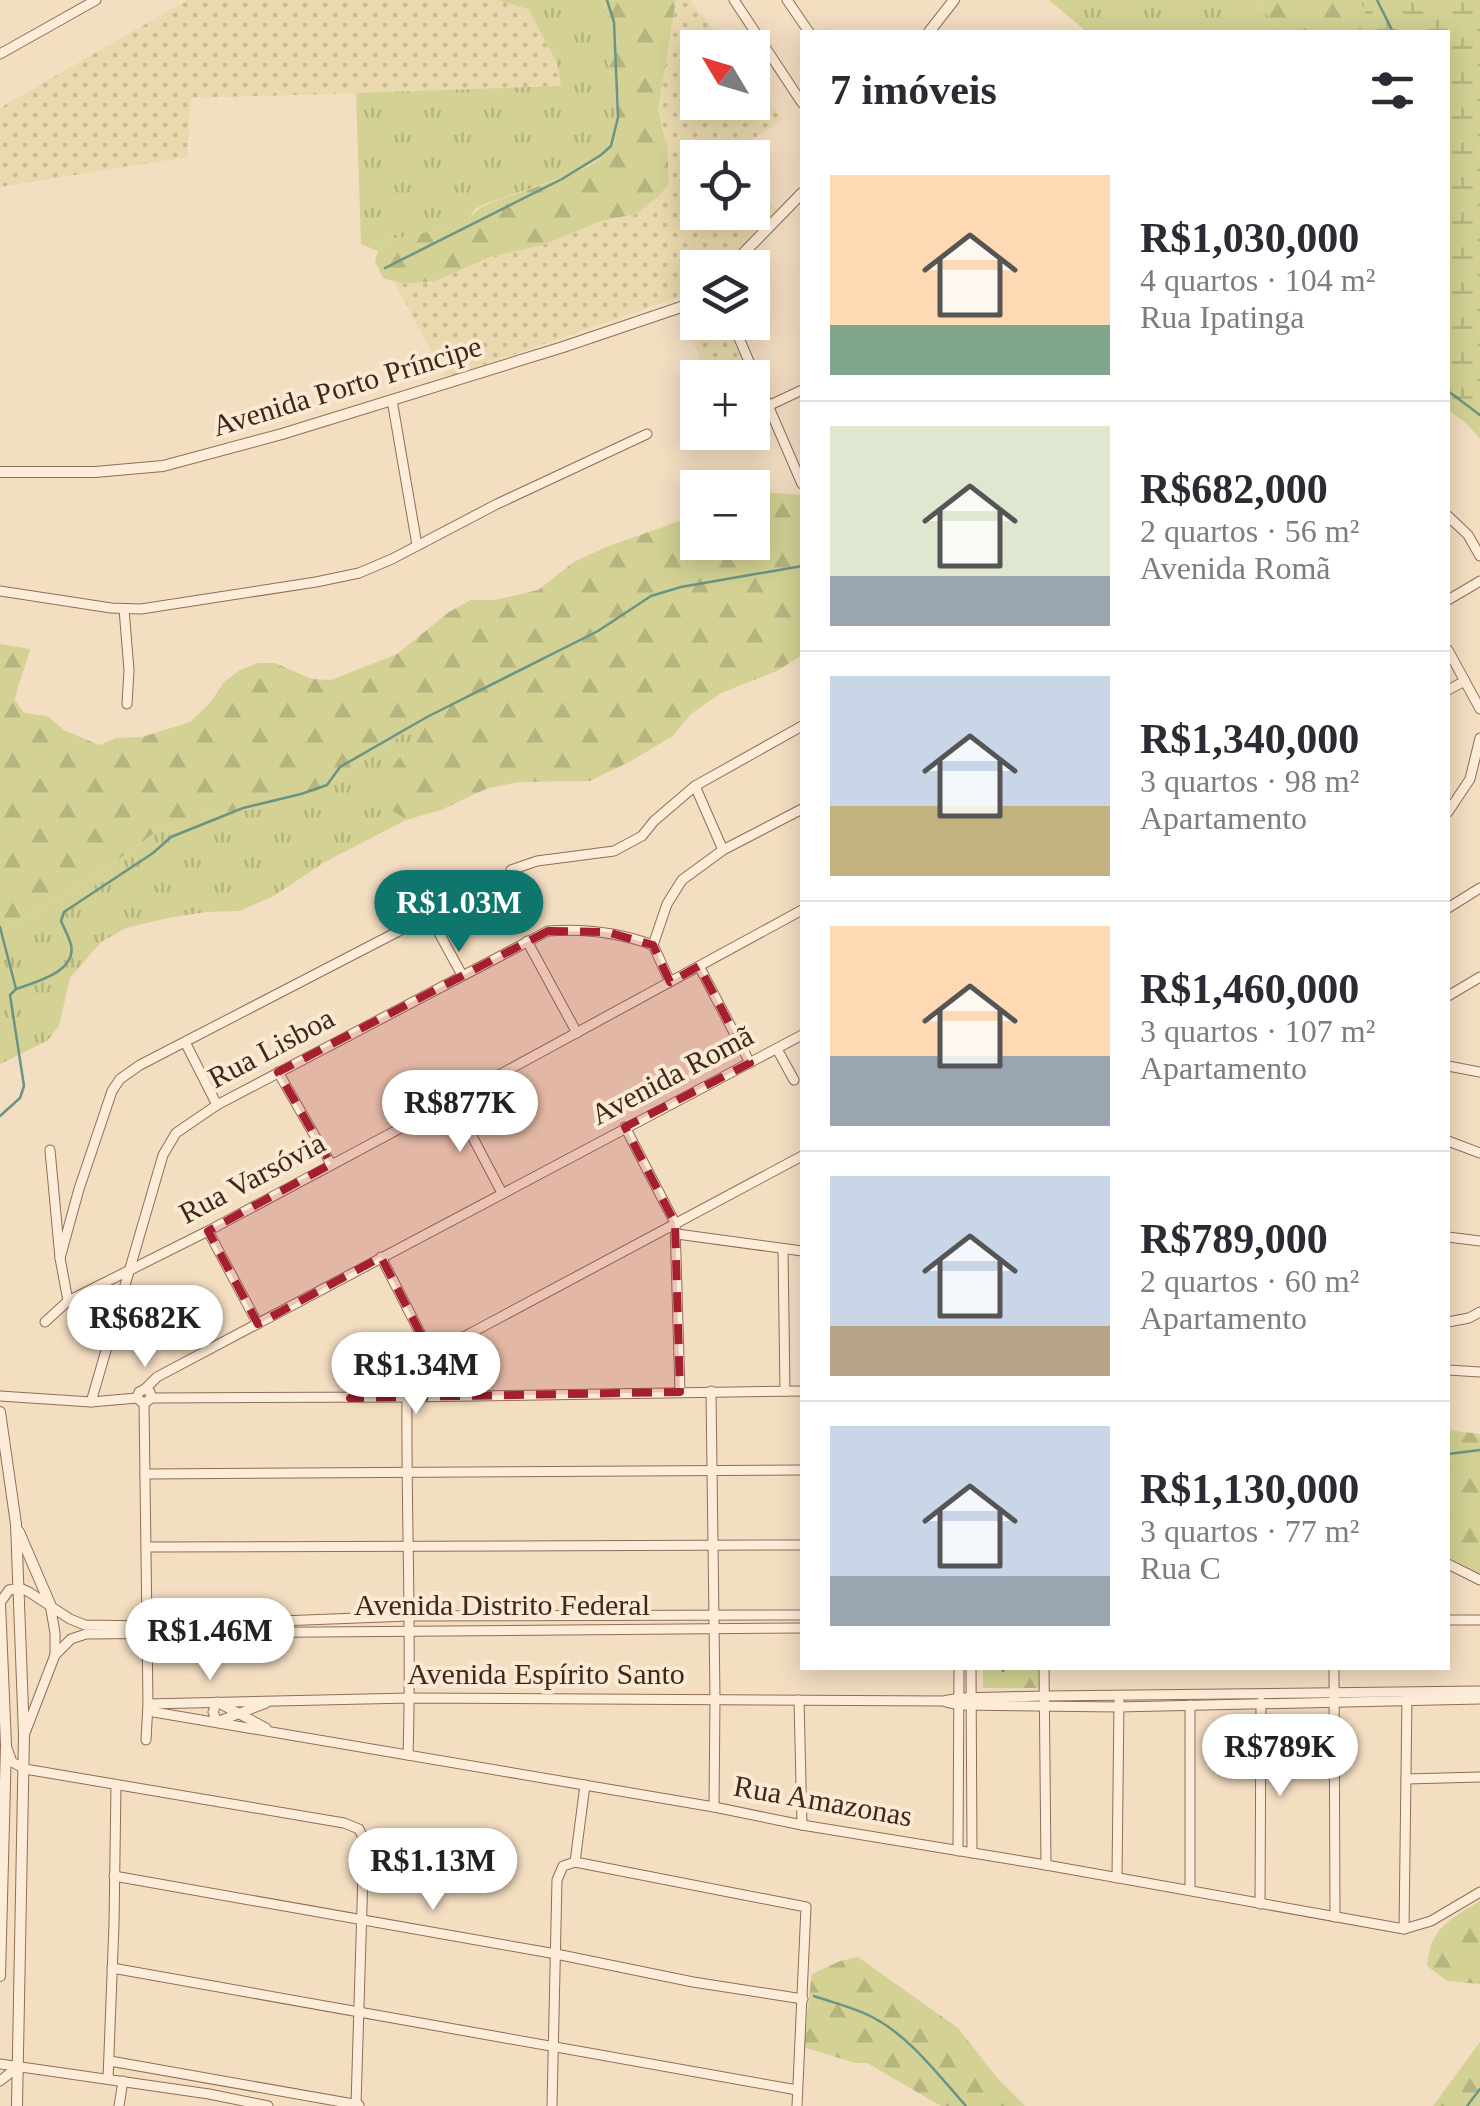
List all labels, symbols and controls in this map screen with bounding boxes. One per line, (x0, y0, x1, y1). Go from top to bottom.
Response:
north arrow (680, 30, 770, 120)
map controls (680, 30, 770, 560)
icon: filters (1365, 63, 1420, 118)
text: 7 imóveis (830, 67, 997, 113)
button: locate (680, 140, 770, 230)
icon: home (910, 215, 1030, 335)
text: R$1,030,000 (1140, 215, 1359, 261)
button: layers (680, 250, 770, 340)
text: 4 quartos · 104 m² (1140, 262, 1375, 298)
text: Rua Ipatinga (1140, 299, 1304, 335)
street label: Avenida Porto Príncipe (208, 329, 485, 442)
button: + (680, 360, 770, 450)
icon: home (910, 466, 1030, 586)
text: R$682,000 (1140, 466, 1328, 512)
button: − (680, 470, 770, 560)
text: 2 quartos · 56 m² (1140, 513, 1359, 549)
text: Avenida Romã (1140, 550, 1330, 586)
icon: home (910, 716, 1030, 836)
text: R$1,340,000 (1140, 716, 1359, 762)
text: 3 quartos · 98 m² (1140, 763, 1359, 799)
text: Apartamento (1140, 800, 1307, 836)
pin: R$1.03M (367, 870, 551, 955)
text: R$1.03M (396, 884, 522, 920)
icon: home (910, 966, 1030, 1086)
text: R$1,460,000 (1140, 966, 1359, 1012)
street label: Rua Lisboa (202, 1001, 339, 1094)
text: 3 quartos · 107 m² (1140, 1013, 1375, 1049)
street label: Avenida Romã (585, 1018, 758, 1131)
text: Apartamento (1140, 1050, 1307, 1086)
pin: R$877K (379, 1070, 541, 1155)
text: R$877K (404, 1084, 516, 1120)
street label: Rua Varsóvia (173, 1125, 330, 1230)
icon: home (910, 1216, 1030, 1336)
text: R$789,000 (1140, 1216, 1328, 1262)
text: 2 quartos · 60 m² (1140, 1263, 1359, 1299)
pin: R$682K (64, 1285, 226, 1370)
text: R$682K (89, 1299, 201, 1335)
text: Apartamento (1140, 1300, 1307, 1336)
pin: R$1.34M (324, 1332, 508, 1417)
text: R$1.34M (353, 1346, 479, 1382)
icon: home (910, 1466, 1030, 1586)
text: R$1,130,000 (1140, 1466, 1359, 1512)
text: 3 quartos · 77 m² (1140, 1513, 1359, 1549)
text: Rua C (1140, 1550, 1221, 1586)
street label: Avenida Distrito Federal (354, 1588, 650, 1621)
pin: R$1.46M (118, 1598, 302, 1683)
text: R$1.46M (147, 1612, 273, 1648)
street label: Avenida Espírito Santo (407, 1657, 685, 1690)
pin: R$789K (1199, 1714, 1361, 1799)
text: R$789K (1224, 1728, 1336, 1764)
street label: Rua Amazonas (731, 1769, 915, 1832)
pin: R$1.13M (341, 1828, 525, 1913)
text: R$1.13M (370, 1842, 496, 1878)

